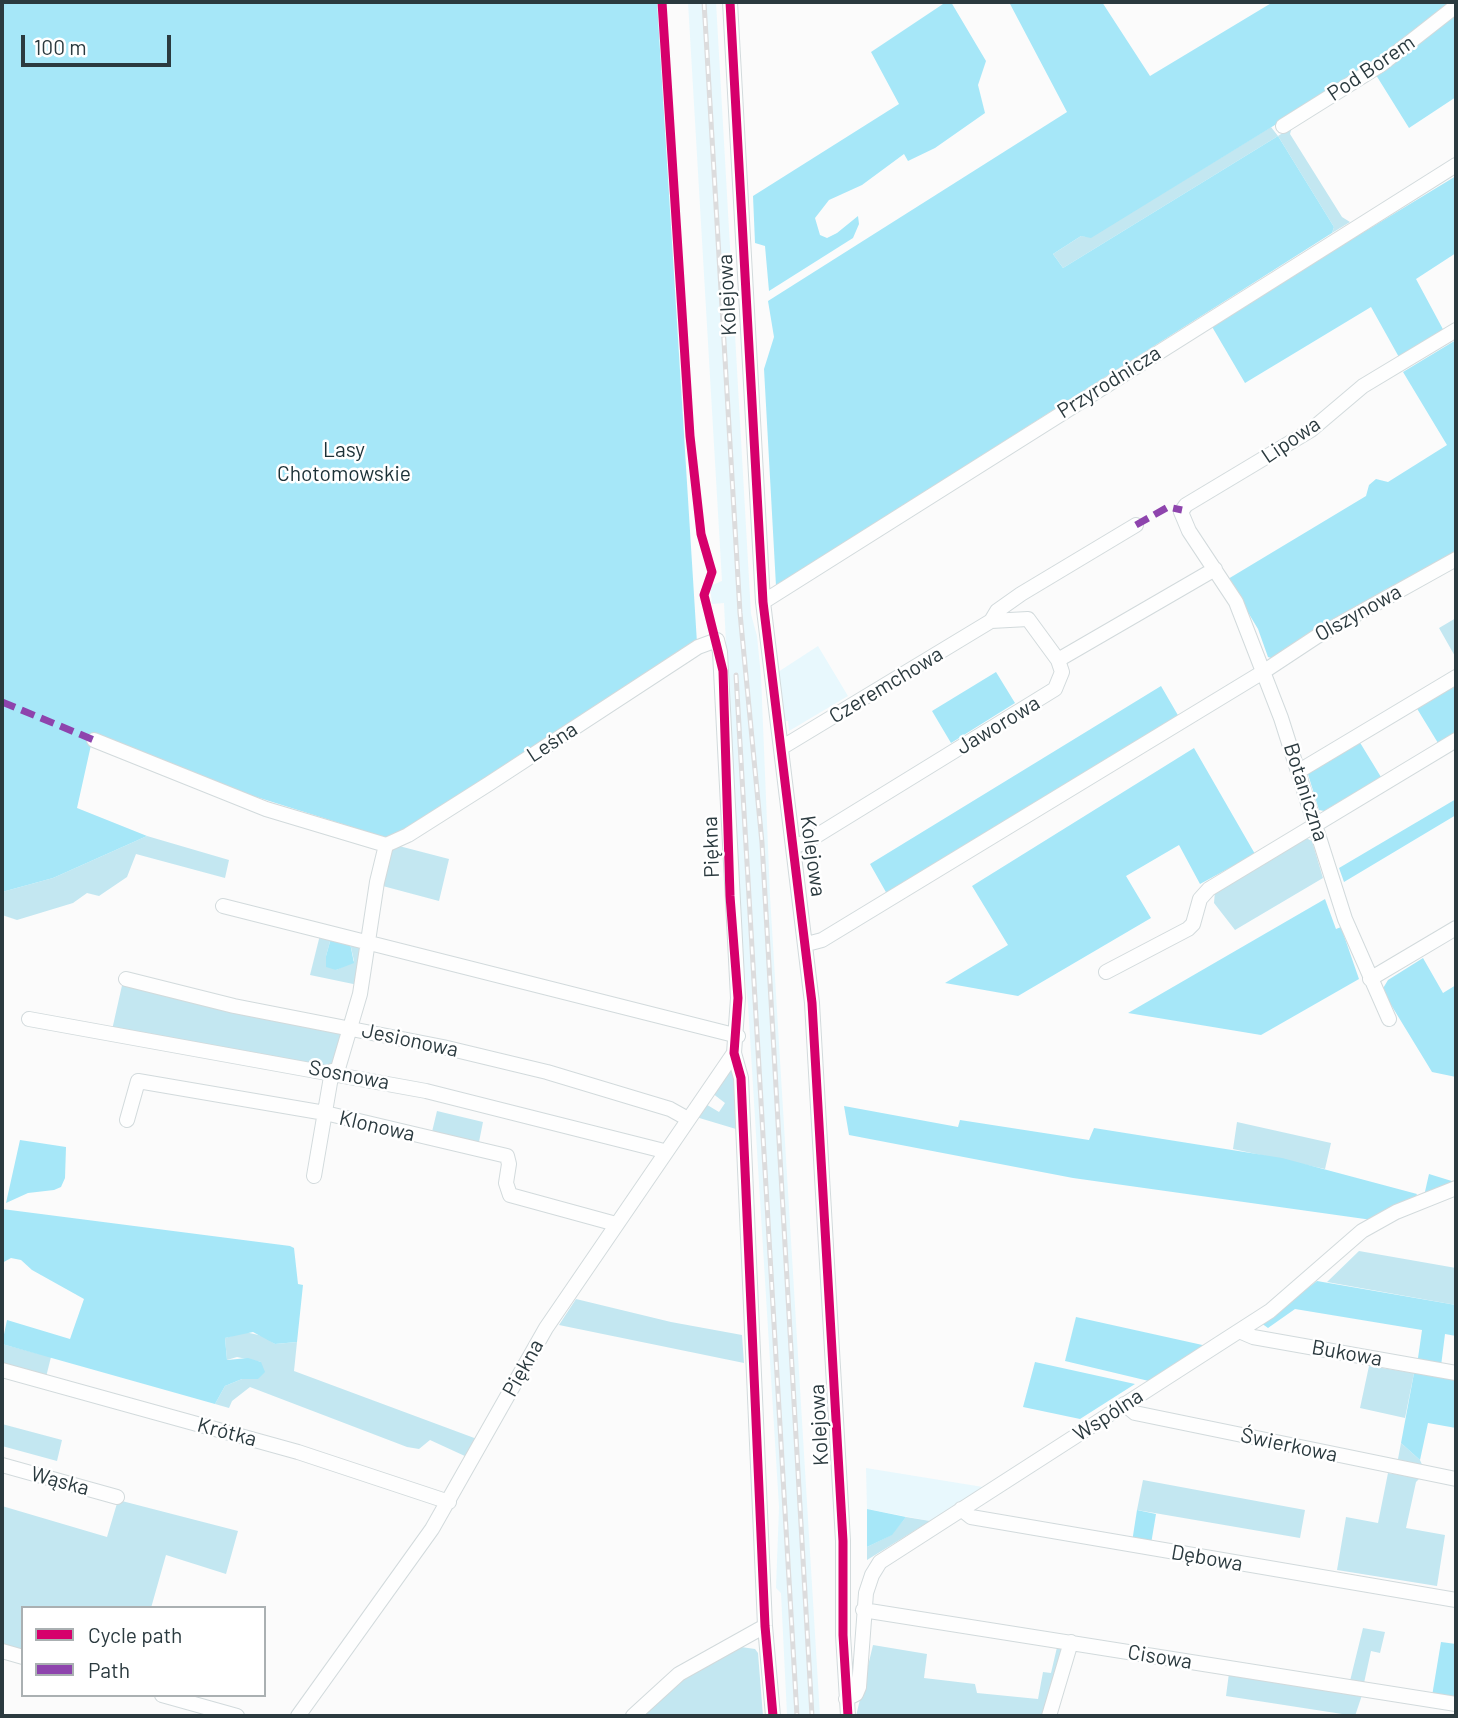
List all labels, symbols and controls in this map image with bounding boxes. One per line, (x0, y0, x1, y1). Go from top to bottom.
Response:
scale bar (24, 21, 175, 65)
street label: Pod Borem (1323, 30, 1419, 106)
text: 100 m (34, 34, 87, 59)
street label: Kolejowa (712, 253, 742, 337)
street label: Przyrodnicza (1053, 340, 1165, 424)
street label: Lipowa (1257, 411, 1325, 469)
park label: Lasy Chotomowskie (277, 437, 411, 487)
street label: Olszynowa (1310, 579, 1406, 647)
street label: Czeremchowa (825, 641, 947, 729)
street label: Jaworowa (952, 690, 1044, 760)
street label: Leśna (522, 716, 582, 768)
street label: Botaniczna (1278, 740, 1334, 844)
street label: Kolejowa (795, 814, 831, 898)
street label: Piękna (697, 816, 725, 878)
street label: Jesionowa (360, 1018, 460, 1062)
street label: Sosnowa (307, 1055, 391, 1095)
street label: Klonowa (337, 1105, 417, 1147)
street label: Bukowa (1310, 1334, 1384, 1372)
street label: Piękna (497, 1335, 549, 1401)
street label: Kolejowa (804, 1383, 834, 1467)
street label: Wspólna (1069, 1383, 1147, 1447)
street label: Krótka (195, 1412, 259, 1452)
street label: Świerkowa (1238, 1422, 1340, 1468)
street label: Wąska (28, 1461, 92, 1501)
street label: Dębowa (1169, 1539, 1245, 1577)
legend (21, 1606, 266, 1697)
text: Cycle path (88, 1622, 182, 1647)
street label: Cisowa (1126, 1639, 1194, 1675)
text: Path (88, 1657, 130, 1682)

